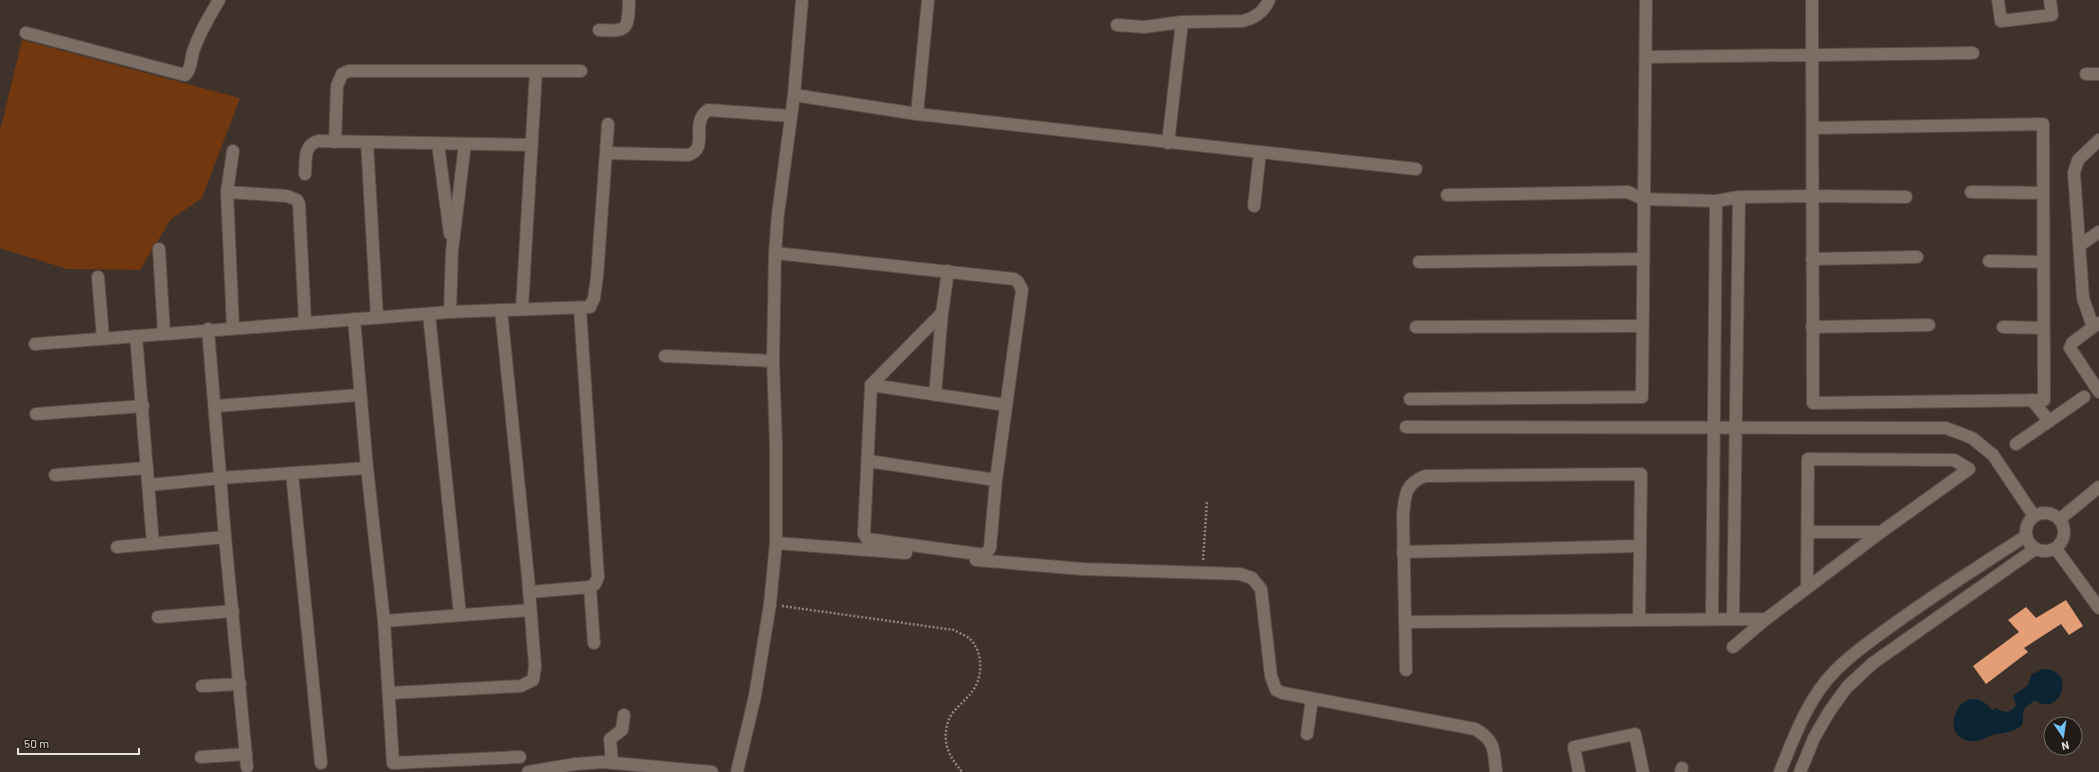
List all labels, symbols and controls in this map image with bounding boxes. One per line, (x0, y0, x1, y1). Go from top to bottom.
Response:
north arrow (2043, 716, 2083, 756)
scale bar (18, 730, 139, 756)
text: 50 m (24, 736, 49, 750)
text: N (2060, 739, 2070, 753)

